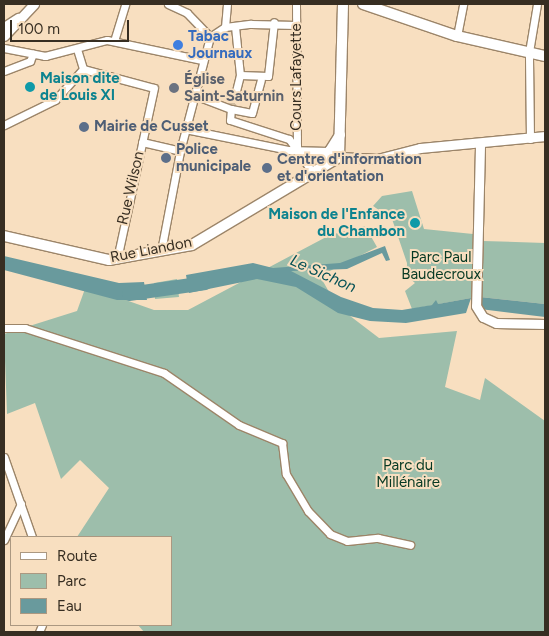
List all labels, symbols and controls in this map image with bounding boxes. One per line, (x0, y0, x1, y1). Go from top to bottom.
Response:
scale bar (12, 10, 131, 42)
text: 100 m (18, 20, 60, 38)
street label: Cours Lafayette (288, 23, 306, 131)
place label: Tabac Journaux (188, 27, 252, 62)
marker: Tabac Journaux (172, 39, 184, 51)
place label: Maison dite de Louis XI (40, 69, 120, 104)
place label: Église Saint-Saturnin (184, 70, 284, 105)
marker: Maison dite de Louis XI (24, 81, 36, 93)
marker: Église Saint-Saturnin (168, 82, 180, 94)
place label: Mairie de Cusset (94, 118, 209, 136)
marker: Mairie de Cusset (78, 121, 90, 133)
place label: Police municipale (176, 140, 251, 175)
street label: Rue Wilson (114, 149, 148, 227)
place label: Centre d'information et d'orientation (277, 150, 422, 185)
marker: Police municipale (160, 152, 172, 164)
marker: Centre d'information et d'orientation (261, 162, 273, 174)
place label: Maison de l'Enfance du Chambon (268, 205, 405, 240)
marker: Maison de l'Enfance du Chambon (409, 217, 421, 229)
street label: Rue Liandon (109, 233, 193, 267)
park label: Parc Paul Baudecroux (401, 248, 481, 283)
water label: Le Sichon (287, 251, 359, 297)
park label: Parc du Millénaire (376, 456, 440, 491)
legend (10, 536, 172, 626)
text: Route (57, 547, 97, 565)
text: Parc (57, 572, 86, 590)
text: Eau (57, 597, 82, 615)

